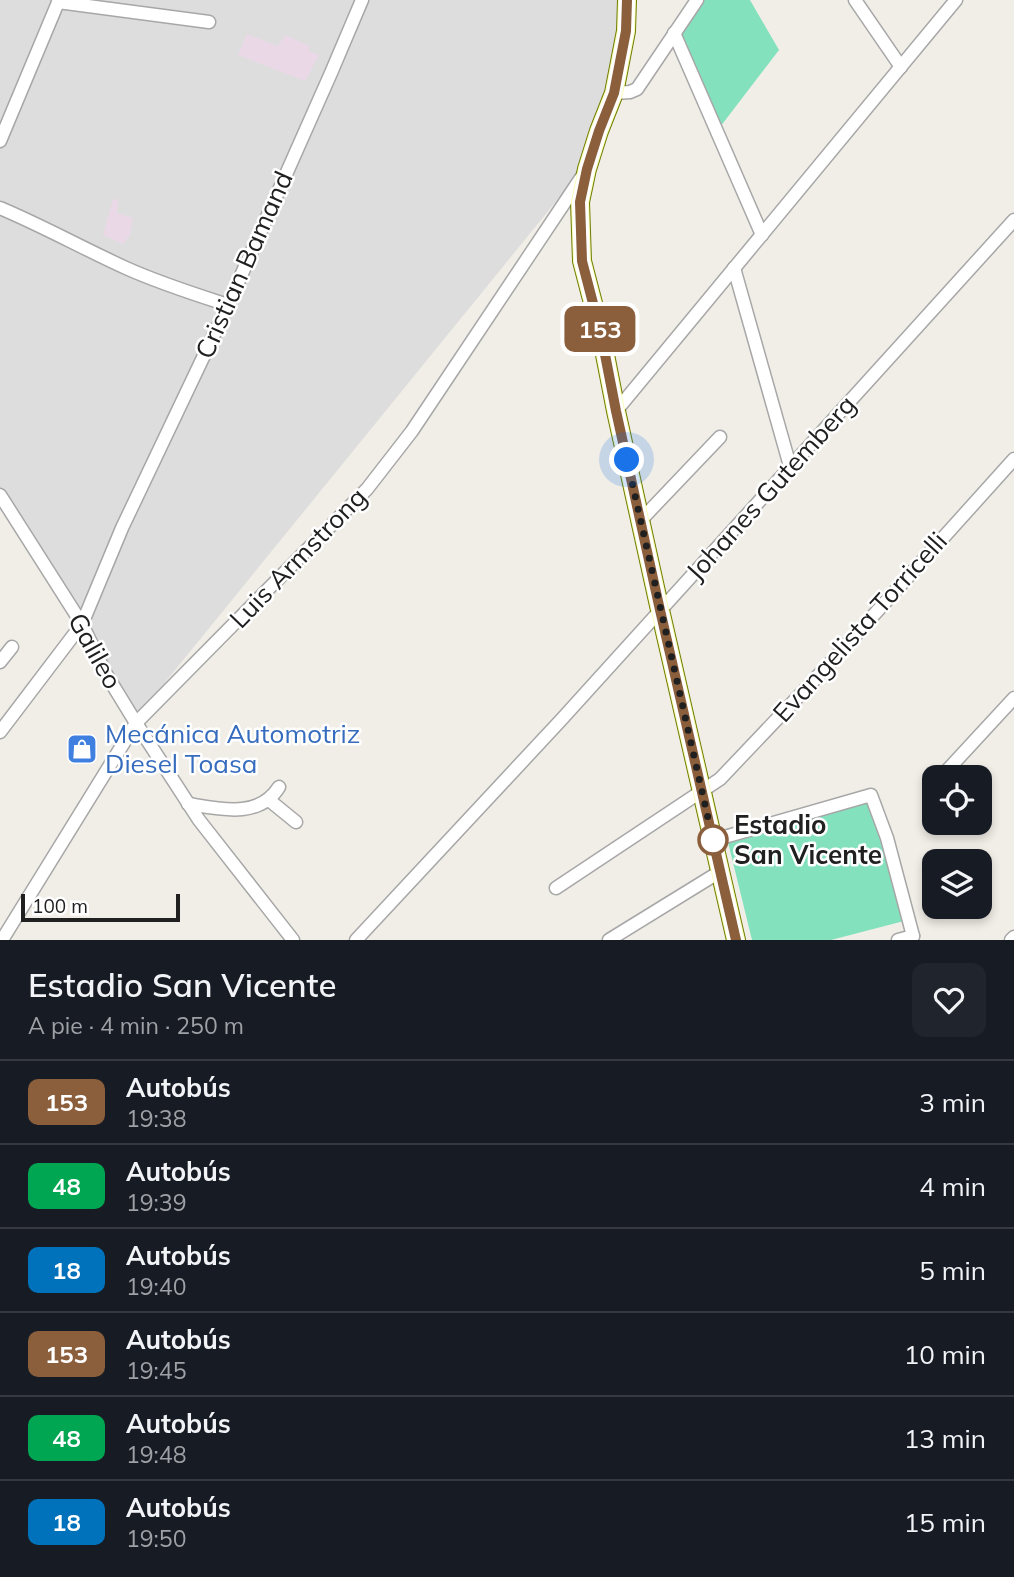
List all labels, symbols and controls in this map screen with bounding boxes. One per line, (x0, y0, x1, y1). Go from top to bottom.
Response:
street label: Cristian Bamand (187, 166, 300, 364)
line badge: 153 (560, 306, 640, 352)
text: 153 (578, 314, 622, 344)
street label: Johanes Gutemberg (679, 388, 863, 587)
your location (609, 442, 644, 477)
street label: Luis Armstrong (222, 480, 373, 635)
street label: Evangelista Torricelli (765, 525, 954, 729)
street label: Galileo (61, 607, 130, 695)
place label: Mecánica Automotriz Diesel Toasa (105, 717, 360, 780)
shop icon: Mecánica Automotriz Diesel Toasa (65, 732, 99, 766)
map controls (922, 765, 992, 919)
button: locate (922, 765, 992, 835)
place label: Estadio San Vicente (734, 808, 882, 871)
marker: Estadio San Vicente (698, 825, 728, 855)
button: layers (922, 849, 992, 919)
scale bar (21, 891, 180, 923)
text: 100 m (32, 894, 88, 918)
button: heart (912, 963, 986, 1037)
text: Estadio San Vicente (28, 964, 336, 1005)
text: A pie · 4 min · 250 m (28, 1011, 244, 1040)
text: Autobús (126, 1071, 231, 1104)
text: 3 min (919, 1086, 986, 1119)
text: 153 (45, 1087, 88, 1117)
text: 19:38 (126, 1104, 186, 1133)
text: Autobús (126, 1155, 231, 1188)
text: 4 min (919, 1170, 986, 1203)
text: 48 (52, 1171, 81, 1201)
text: 19:39 (126, 1188, 186, 1217)
text: Autobús (126, 1239, 231, 1272)
text: 5 min (919, 1254, 986, 1287)
text: 18 (52, 1255, 81, 1285)
text: 19:40 (126, 1272, 186, 1301)
text: Autobús (126, 1323, 231, 1356)
text: 10 min (904, 1338, 986, 1371)
text: 153 (45, 1339, 88, 1369)
text: 19:45 (126, 1356, 186, 1385)
text: Autobús (126, 1407, 231, 1440)
text: 13 min (904, 1422, 986, 1455)
text: 48 (52, 1423, 81, 1453)
text: 19:48 (126, 1440, 186, 1469)
text: Autobús (126, 1491, 231, 1524)
text: 15 min (904, 1506, 986, 1539)
text: 18 (52, 1507, 81, 1537)
text: 19:50 (126, 1524, 186, 1553)

